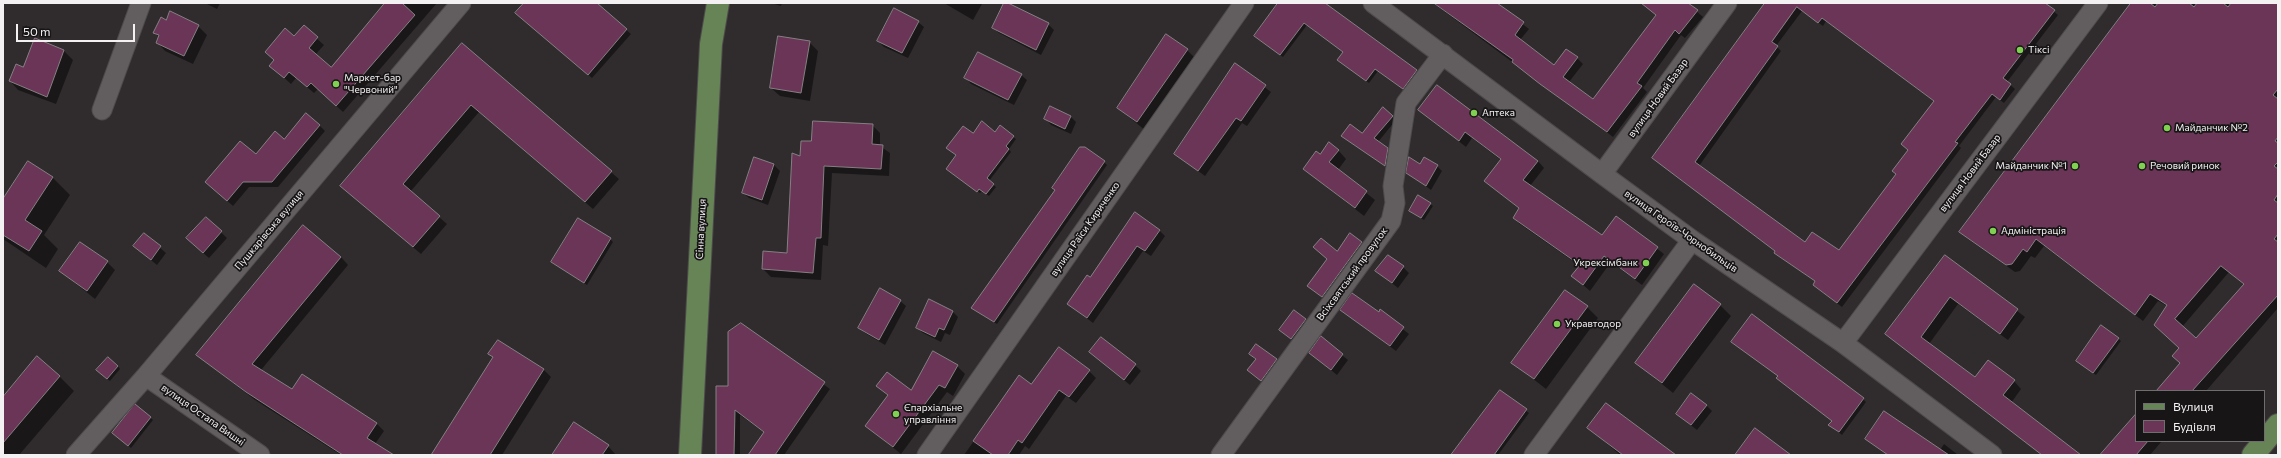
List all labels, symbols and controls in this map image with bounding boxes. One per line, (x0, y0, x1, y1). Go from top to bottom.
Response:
scale bar (18, 16, 137, 42)
text: 50 m (23, 24, 51, 38)
place label: Тіксі (2028, 44, 2050, 56)
marker: Тіксі (2015, 45, 2025, 55)
street label: вулиця Новий Базар (1625, 56, 1691, 140)
place label: Маркет-бар "Червоний" (344, 72, 401, 96)
marker: Маркет-бар "Червоний" (331, 79, 341, 89)
place label: Аптека (1482, 107, 1515, 119)
marker: Аптека (1469, 108, 1479, 118)
place label: Майданчик №2 (2175, 122, 2248, 134)
marker: Майданчик №2 (2162, 123, 2172, 133)
street label: вулиця Новий Базар (1937, 132, 2003, 214)
place label: Майданчик №1 (1996, 160, 2067, 172)
place label: Речовий ринок (2150, 160, 2220, 172)
marker: Майданчик №1 (2070, 161, 2080, 171)
marker: Речовий ринок (2137, 161, 2147, 171)
street label: вулиця Раїси Кириченко (1048, 179, 1122, 279)
street label: вулиця Героїв-Чорнобильців (1622, 187, 1740, 275)
street label: Пушкарівська вулиця (232, 188, 306, 272)
street label: Сінна вулиця (693, 198, 709, 260)
street label: Всіхсвятський провулок (1314, 225, 1390, 323)
place label: Адміністрація (2001, 225, 2066, 237)
marker: Адміністрація (1988, 226, 1998, 236)
place label: Укрексімбанк (1573, 257, 1638, 269)
marker: Укрексімбанк (1641, 258, 1651, 268)
place label: Укравтодор (1565, 318, 1621, 330)
marker: Укравтодор (1552, 319, 1562, 329)
street label: вулиця Остапа Вишні (159, 382, 247, 448)
legend (2135, 390, 2265, 442)
text: Вулиця (2173, 399, 2214, 413)
place label: Єпархіальне управління (904, 402, 962, 426)
marker: Єпархіальне управління (891, 409, 901, 419)
text: Будівля (2173, 419, 2216, 433)

